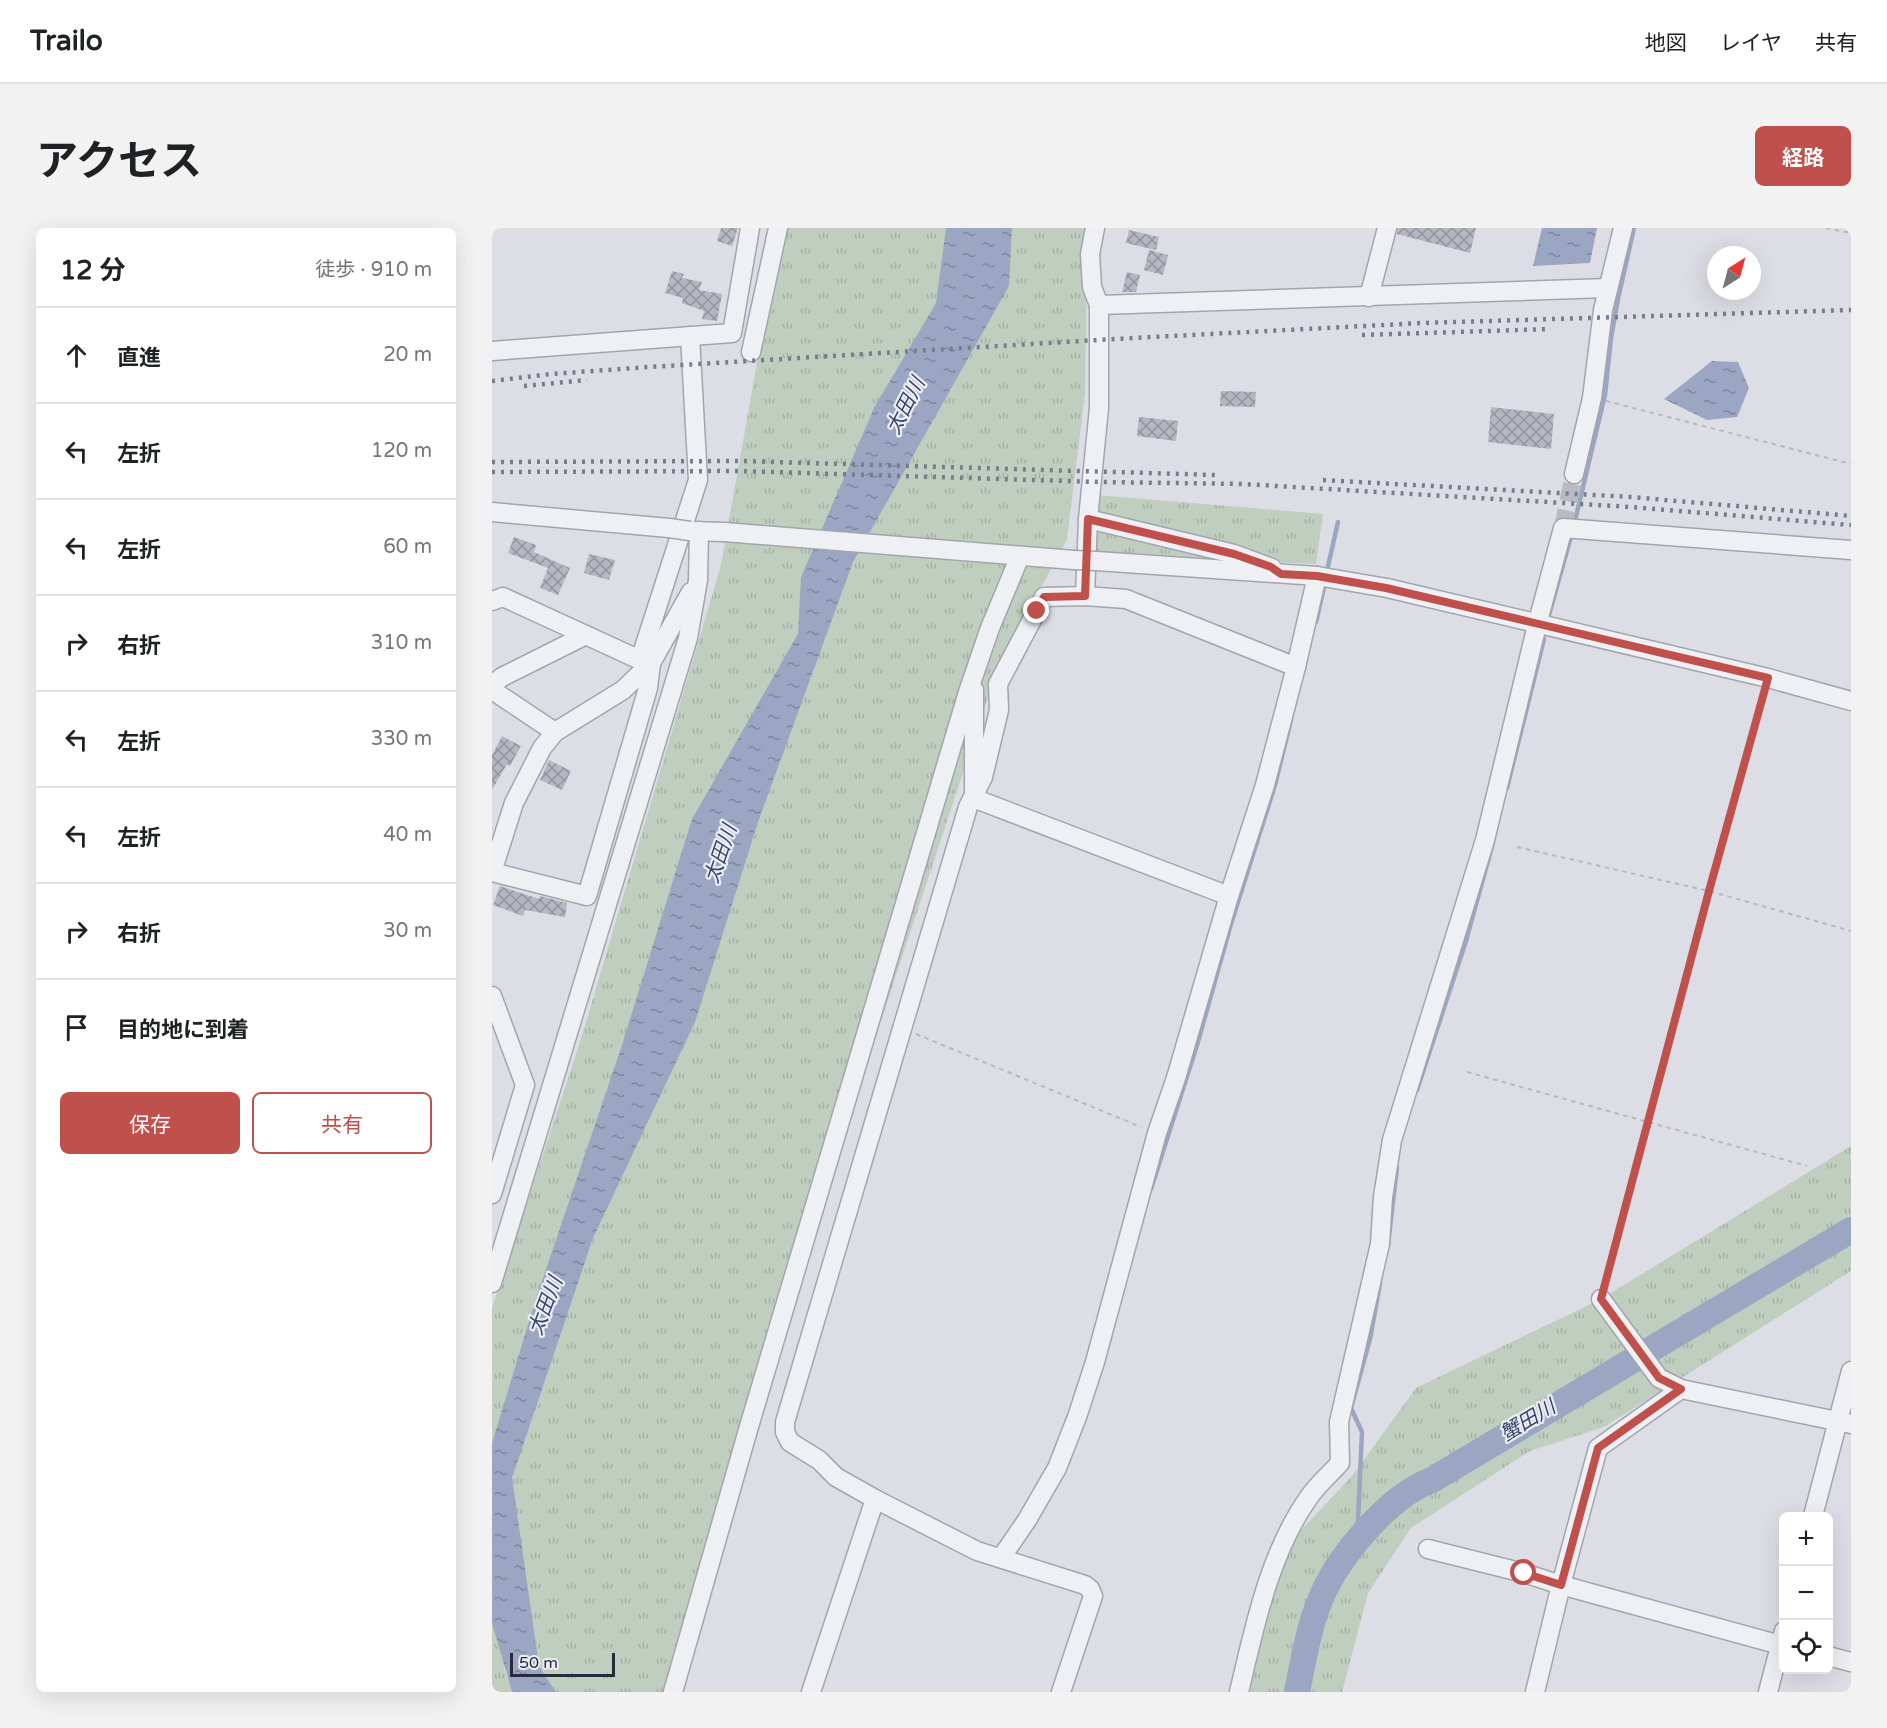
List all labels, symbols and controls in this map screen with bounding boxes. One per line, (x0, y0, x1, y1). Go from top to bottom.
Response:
text: Trailo (30, 24, 103, 58)
text: 地図 (1645, 31, 1687, 56)
text: レイヤ (1720, 31, 1782, 56)
text: 共有 (1815, 31, 1857, 56)
button: 経路 (1755, 126, 1851, 186)
text: アクセス (36, 136, 202, 187)
north arrow (1707, 246, 1761, 300)
text: 12 分 (60, 255, 125, 286)
text: 徒歩 · 910 m (315, 258, 432, 282)
icon: ahead (60, 339, 93, 372)
text: 20 m (383, 343, 432, 367)
text: 直進 (117, 345, 161, 371)
water label: 太田川 (882, 372, 931, 438)
icon: left (60, 435, 93, 468)
text: 120 m (371, 439, 432, 463)
text: 左折 (117, 441, 161, 467)
icon: left (60, 531, 93, 564)
text: 60 m (383, 535, 432, 559)
text: 左折 (117, 537, 161, 563)
route end (1023, 597, 1049, 623)
icon: right (60, 627, 93, 660)
text: 310 m (371, 631, 432, 655)
text: 右折 (117, 633, 161, 659)
icon: left (60, 723, 93, 756)
text: 330 m (371, 727, 432, 751)
text: 左折 (117, 729, 161, 755)
icon: left (60, 819, 93, 852)
water label: 太田川 (700, 820, 743, 886)
text: 40 m (383, 823, 432, 847)
text: 左折 (117, 825, 161, 851)
icon: right (60, 915, 93, 948)
text: 30 m (383, 919, 432, 943)
text: 右折 (117, 921, 161, 947)
icon: arrive (60, 1011, 93, 1044)
text: 目的地に到着 (117, 1017, 249, 1043)
button: 保存 (60, 1092, 240, 1154)
button: 共有 (252, 1092, 432, 1154)
water label: 太田川 (524, 1272, 569, 1338)
water label: 蟹田川 (1496, 1394, 1562, 1447)
map controls (1779, 1512, 1833, 1674)
button: + (1779, 1512, 1833, 1566)
route start (1510, 1559, 1536, 1585)
button: − (1779, 1566, 1833, 1620)
button: locate (1779, 1620, 1833, 1674)
scale bar (510, 1650, 615, 1678)
text: 50 m (519, 1653, 558, 1673)

